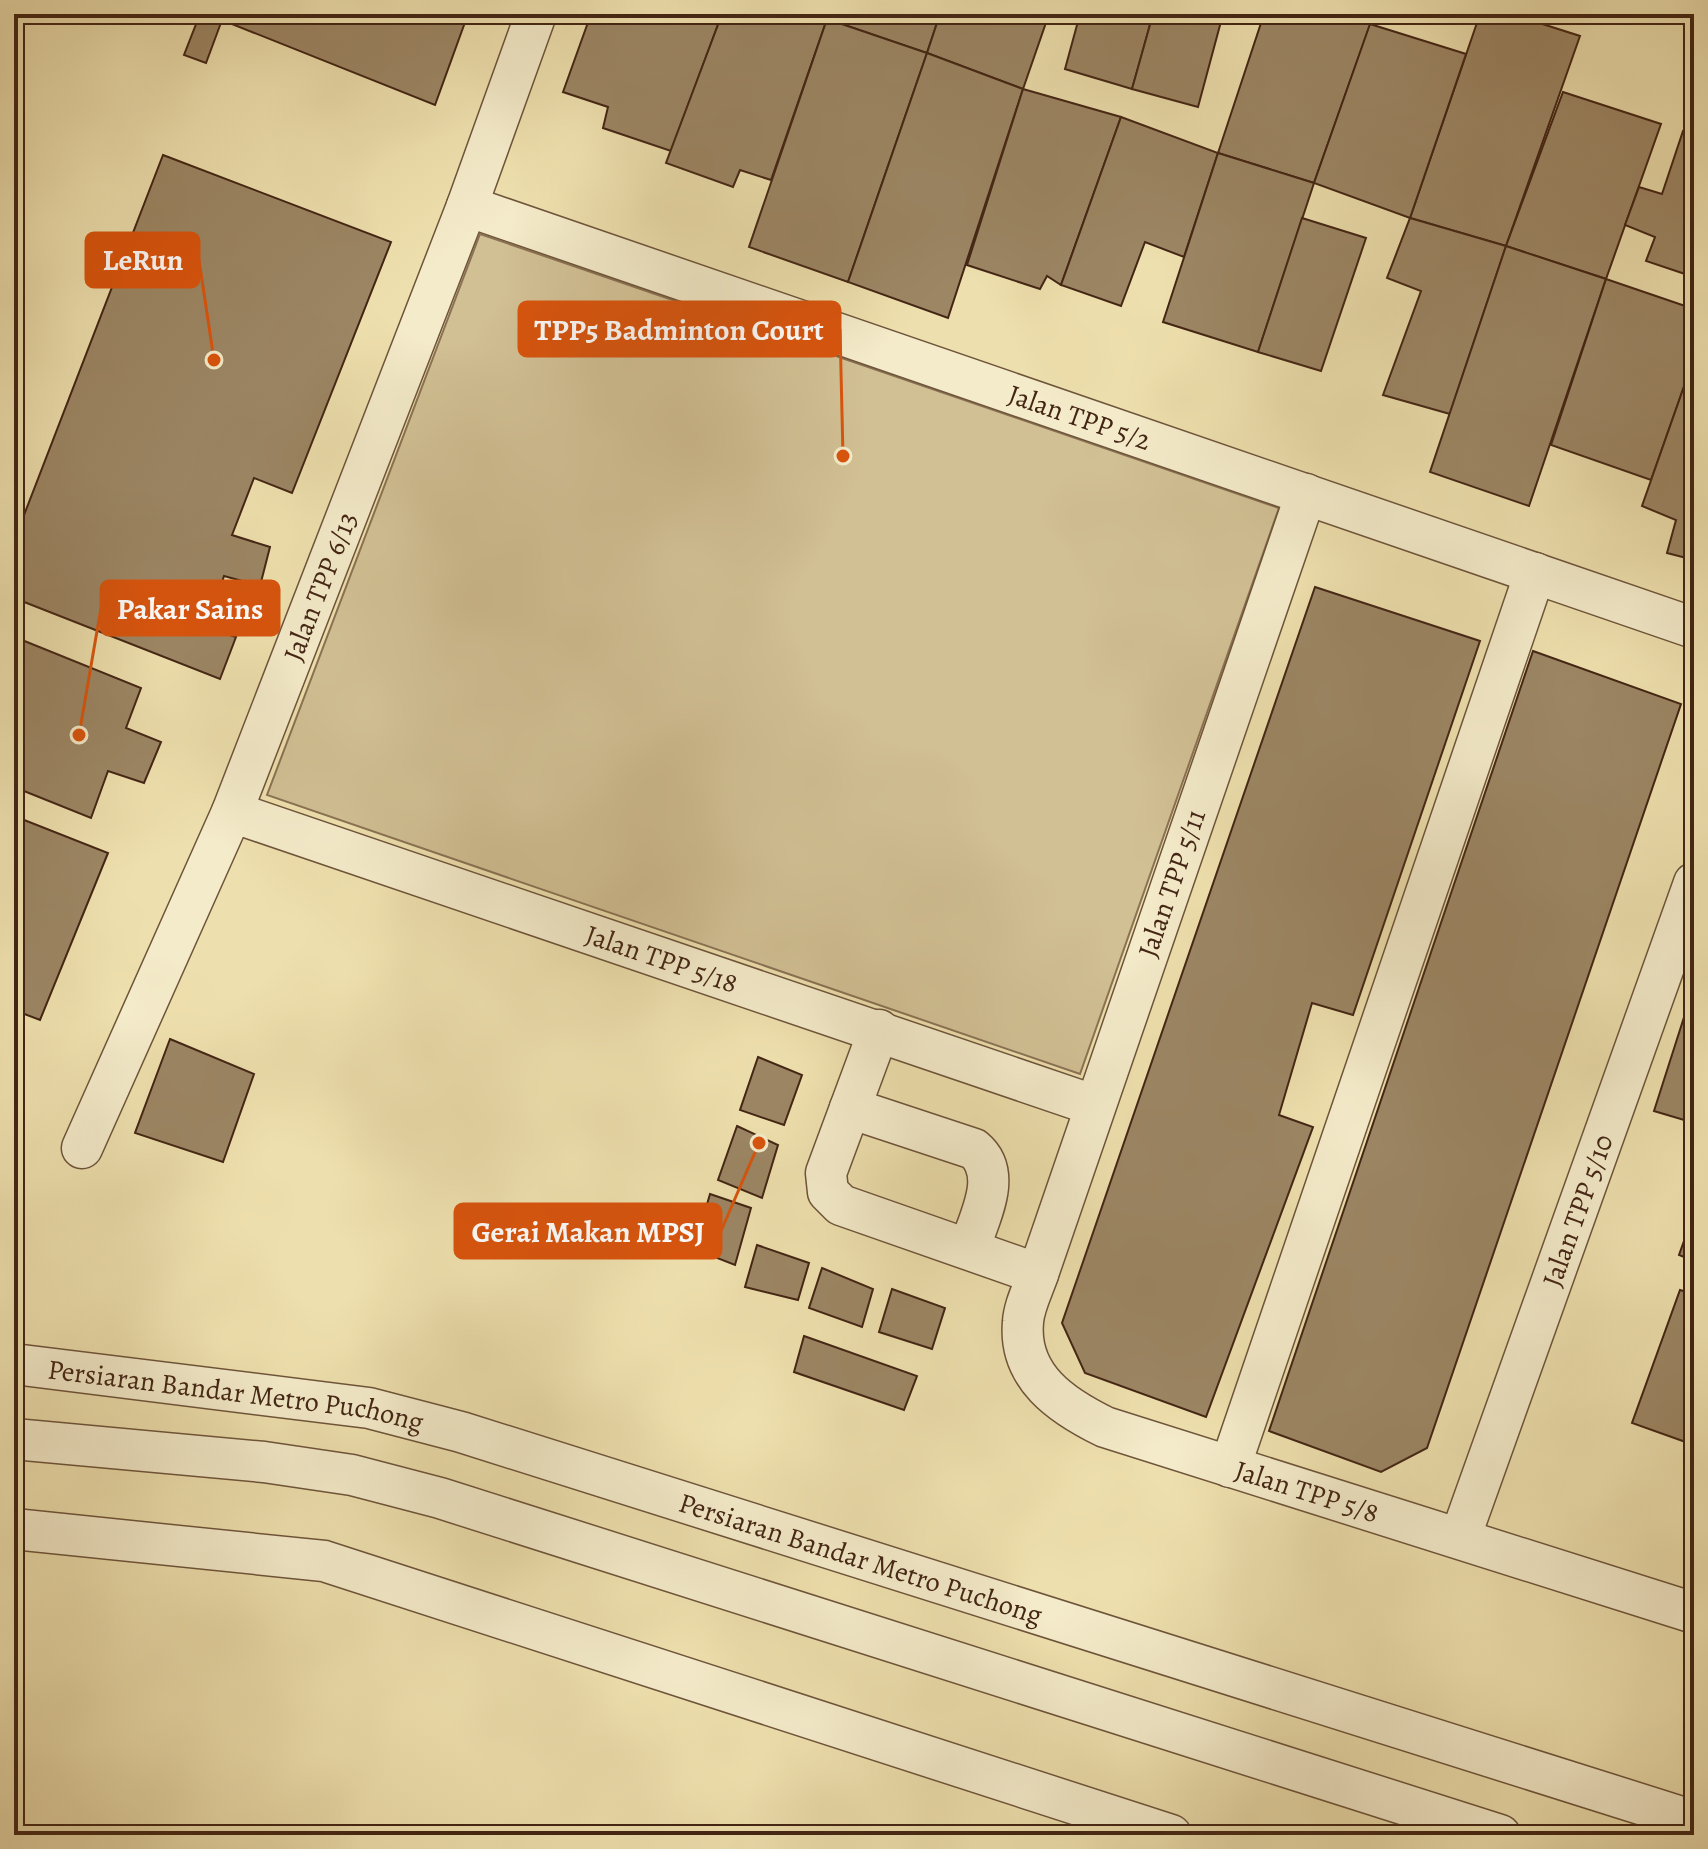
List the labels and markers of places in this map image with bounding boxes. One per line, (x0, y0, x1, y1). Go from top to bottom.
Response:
callout: LeRun (86, 233, 199, 287)
callout: TPP5 Badminton Court (519, 302, 840, 356)
callout: Pakar Sains (101, 581, 279, 635)
callout: Gerai Makan MPSJ (455, 1204, 721, 1258)

